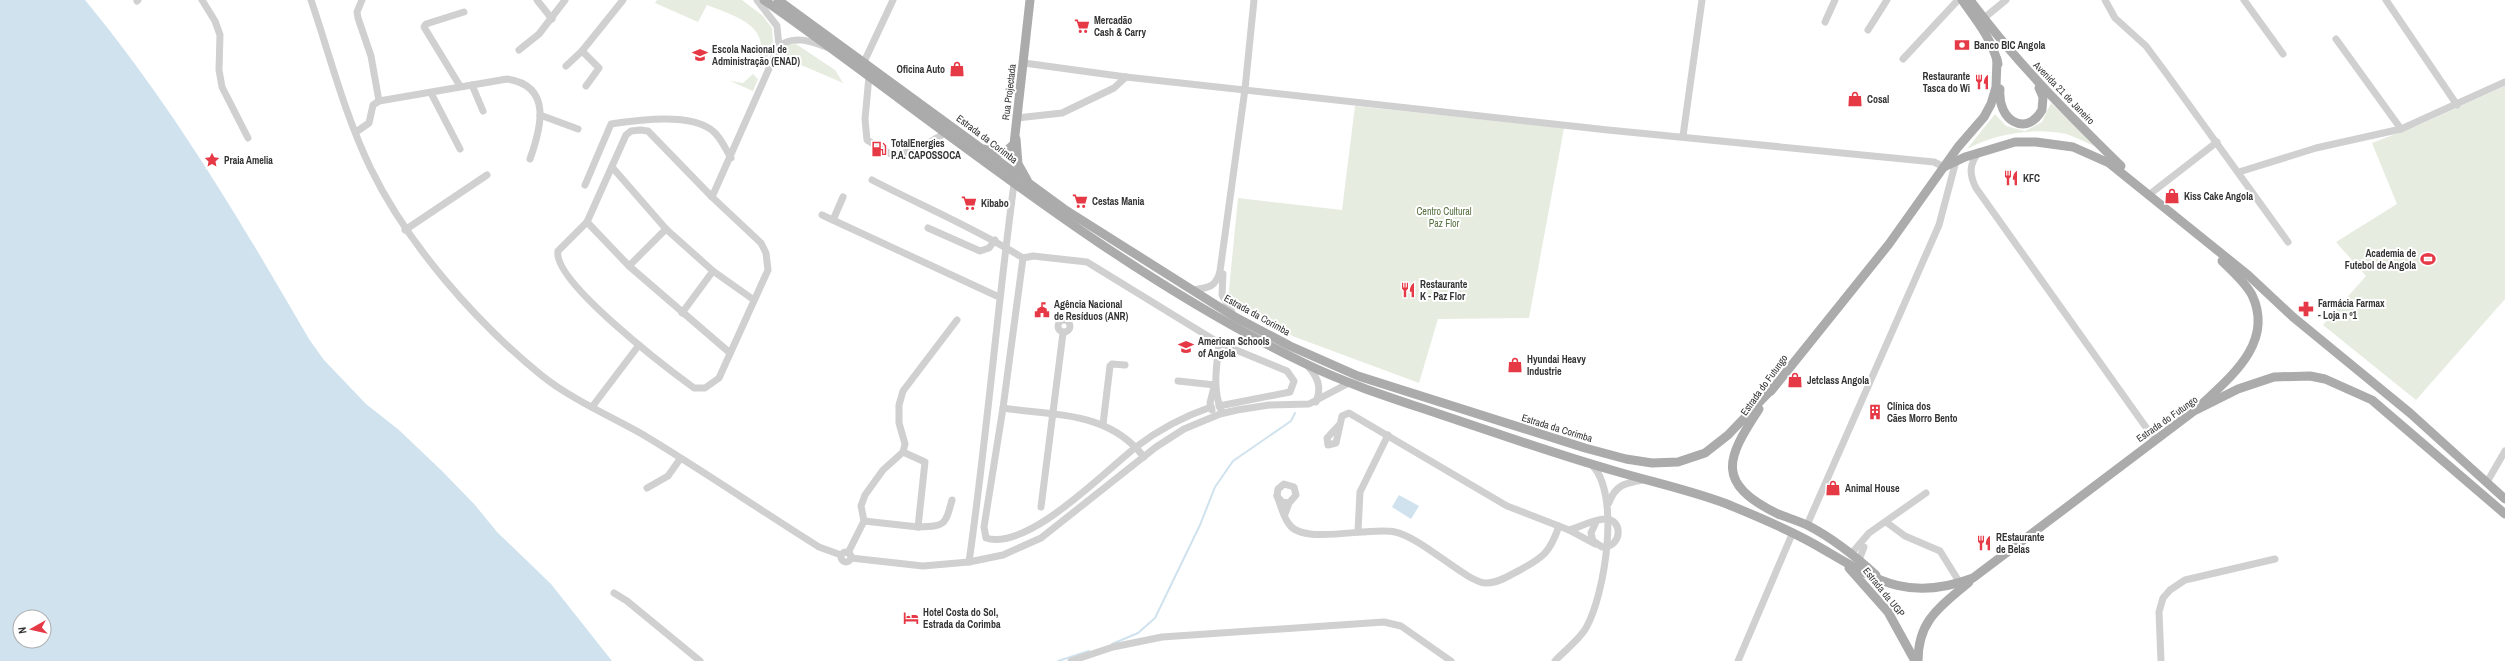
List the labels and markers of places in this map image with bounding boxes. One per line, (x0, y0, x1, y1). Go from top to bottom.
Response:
place label: Mercadão Cash & Carry (1094, 14, 1146, 39)
supermarket icon: Mercadão Cash & Carry (1073, 17, 1091, 35)
bank icon: Banco BIC Angola (1953, 36, 1971, 54)
place label: Banco BIC Angola (1974, 39, 2046, 52)
place label: Escola Nacional de Administração (ENAD) (712, 43, 800, 68)
school or university icon: Escola Nacional de Administração (ENAD) (691, 46, 709, 64)
shop icon: Oficina Auto (948, 60, 966, 78)
place label: Oficina Auto (897, 63, 945, 76)
place label: Restaurante Tasca do Wi (1923, 70, 1970, 95)
restaurant icon: Restaurante Tasca do Wi (1973, 73, 1991, 91)
shop icon: Cosal (1846, 90, 1864, 108)
place label: Cosal (1867, 93, 1889, 106)
place label: TotalEnergies P.A. CAPOSSOCA (891, 137, 961, 162)
fuel station icon: TotalEnergies P.A. CAPOSSOCA (870, 140, 888, 158)
place icon: Praia Amelia (203, 151, 221, 169)
place label: Praia Amelia (224, 154, 273, 167)
restaurant icon: KFC (2002, 169, 2020, 187)
place label: KFC (2023, 172, 2040, 185)
shop icon: Kiss Cake Angola (2163, 187, 2181, 205)
place label: Kiss Cake Angola (2184, 190, 2253, 203)
supermarket icon: Cestas Mania (1071, 192, 1089, 210)
supermarket icon: Kibabo (960, 194, 978, 212)
place label: Cestas Mania (1092, 195, 1145, 208)
place label: Kibabo (981, 197, 1009, 210)
place label: Academia de Futebol de Angola (2345, 247, 2416, 272)
sports icon: Academia de Futebol de Angola (2419, 250, 2437, 268)
place label: Restaurante K - Paz Flor (1420, 278, 1468, 303)
restaurant icon: Restaurante K - Paz Flor (1399, 281, 1417, 299)
place label: Farmácia Farmax - Loja n º1 (2318, 297, 2385, 322)
place label: Agência Nacional de Resíduos (ANR) (1054, 298, 1129, 323)
pharmacy icon: Farmácia Farmax - Loja n º1 (2297, 300, 2315, 318)
public building icon: Agência Nacional de Resíduos (ANR) (1033, 301, 1051, 319)
place label: American Schools of Angola (1198, 335, 1270, 360)
school or university icon: American Schools of Angola (1177, 338, 1195, 356)
place label: Hyundai Heavy Industrie (1527, 353, 1586, 378)
shop icon: Hyundai Heavy Industrie (1506, 356, 1524, 374)
shop icon: Jetclass Angola (1786, 371, 1804, 389)
place label: Jetclass Angola (1807, 374, 1870, 387)
place label: Clínica dos Cães Morro Bento (1887, 400, 1958, 425)
building icon: Clínica dos Cães Morro Bento (1866, 403, 1884, 421)
shop icon: Animal House (1824, 479, 1842, 497)
place label: Animal House (1845, 482, 1900, 495)
place label: REstaurante de Belas (1996, 531, 2045, 556)
restaurant icon: REstaurante de Belas (1975, 534, 1993, 552)
place label: Hotel Costa do Sol, Estrada da Corimba (923, 606, 1001, 631)
hotel icon: Hotel Costa do Sol, Estrada da Corimba (902, 609, 920, 627)

